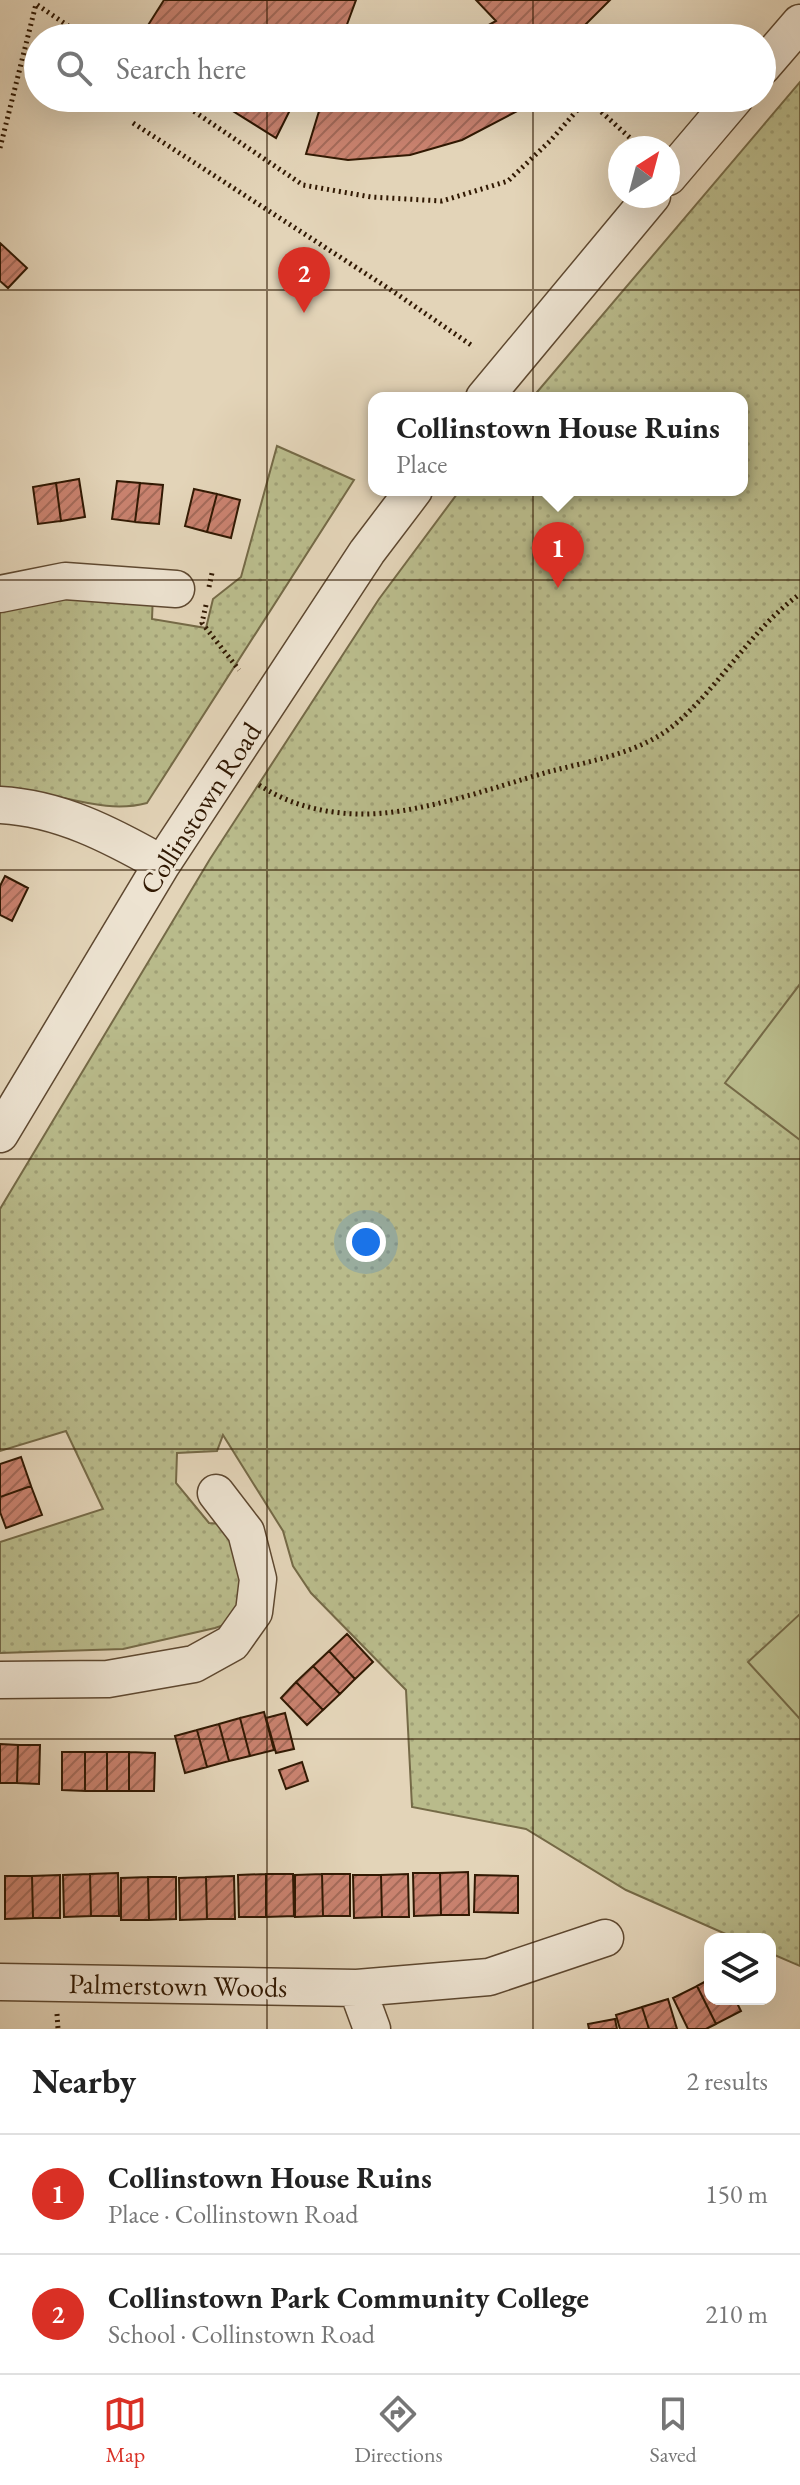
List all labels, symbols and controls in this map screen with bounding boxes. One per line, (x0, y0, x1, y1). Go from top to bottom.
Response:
search box (24, 24, 776, 112)
icon: search (52, 46, 96, 90)
text: Search here (116, 49, 246, 88)
north arrow (608, 136, 680, 208)
pin: 2 (278, 247, 330, 313)
popup (368, 392, 748, 496)
text: Collinstown House Ruins (396, 408, 720, 447)
text: Place (396, 447, 447, 481)
pin: 1 (532, 522, 584, 588)
street label: Collinstown Road (131, 715, 269, 901)
your location (346, 1222, 386, 1262)
map controls (704, 1933, 776, 2005)
button: layers (704, 1933, 776, 2005)
street label: Palmerstown Woods (68, 1965, 288, 2005)
text: Nearby (32, 2059, 136, 2103)
text: 2 results (687, 2064, 768, 2098)
text: Collinstown House Ruins (108, 2158, 432, 2197)
text: 1 (51, 2177, 65, 2211)
text: 150 m (705, 2177, 768, 2211)
text: Place · Collinstown Road (108, 2197, 358, 2231)
text: Collinstown Park Community College (108, 2278, 589, 2317)
text: 2 (51, 2297, 65, 2331)
text: 210 m (705, 2297, 768, 2331)
text: School · Collinstown Road (108, 2317, 375, 2351)
tab: Map (103, 2392, 147, 2469)
tab: Directions (354, 2392, 443, 2469)
tab: Saved (649, 2392, 697, 2469)

